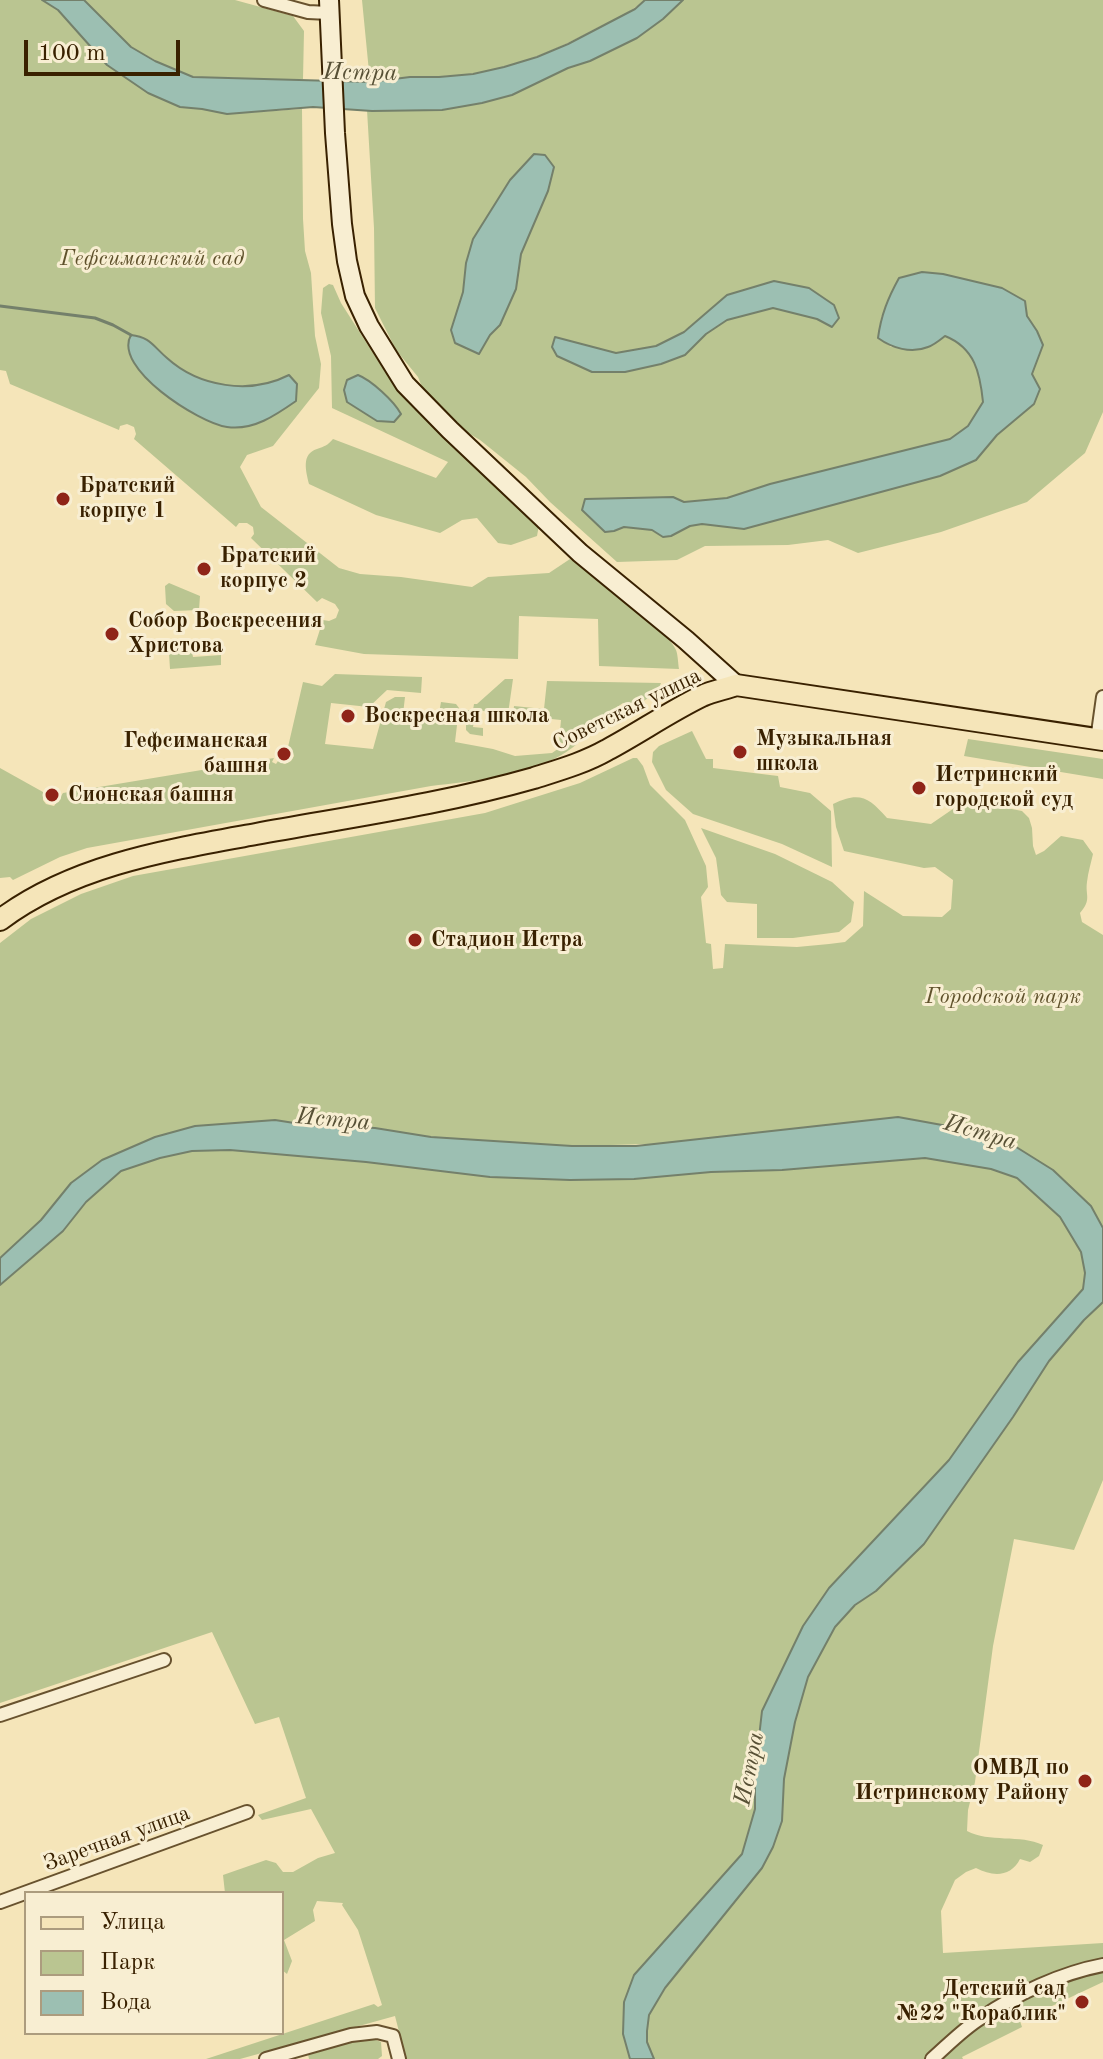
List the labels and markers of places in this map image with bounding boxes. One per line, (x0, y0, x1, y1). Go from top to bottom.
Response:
place label: Братский корпус 1 (79, 473, 175, 524)
marker: Братский корпус 1 (54, 490, 72, 508)
place label: Братский корпус 2 (220, 543, 316, 594)
marker: Братский корпус 2 (195, 560, 213, 578)
place label: Собор Воскресения Христова (128, 608, 322, 660)
marker: Собор Воскресения Христова (103, 625, 121, 643)
place label: Воскресная школа (364, 703, 549, 729)
marker: Воскресная школа (339, 707, 357, 725)
place label: Музыкальная школа (756, 726, 892, 778)
place label: Гефсиманская башня (123, 728, 268, 780)
marker: Музыкальная школа (731, 743, 749, 761)
marker: Гефсиманская башня (275, 745, 293, 763)
place label: Истринский городской суд (935, 762, 1073, 814)
marker: Истринский городской суд (910, 779, 928, 797)
place label: Сионская башня (68, 782, 234, 808)
marker: Сионская башня (43, 786, 61, 804)
place label: Стадион Истра (431, 927, 583, 953)
marker: Стадион Истра (406, 931, 424, 949)
place label: ОМВД по Истринскому Району (855, 1755, 1069, 1806)
marker: ОМВД по Истринскому Району (1076, 1772, 1094, 1790)
place label: Детский сад №22 "Кораблик" (896, 1976, 1066, 2028)
marker: Детский сад №22 "Кораблик" (1073, 1993, 1091, 2011)

